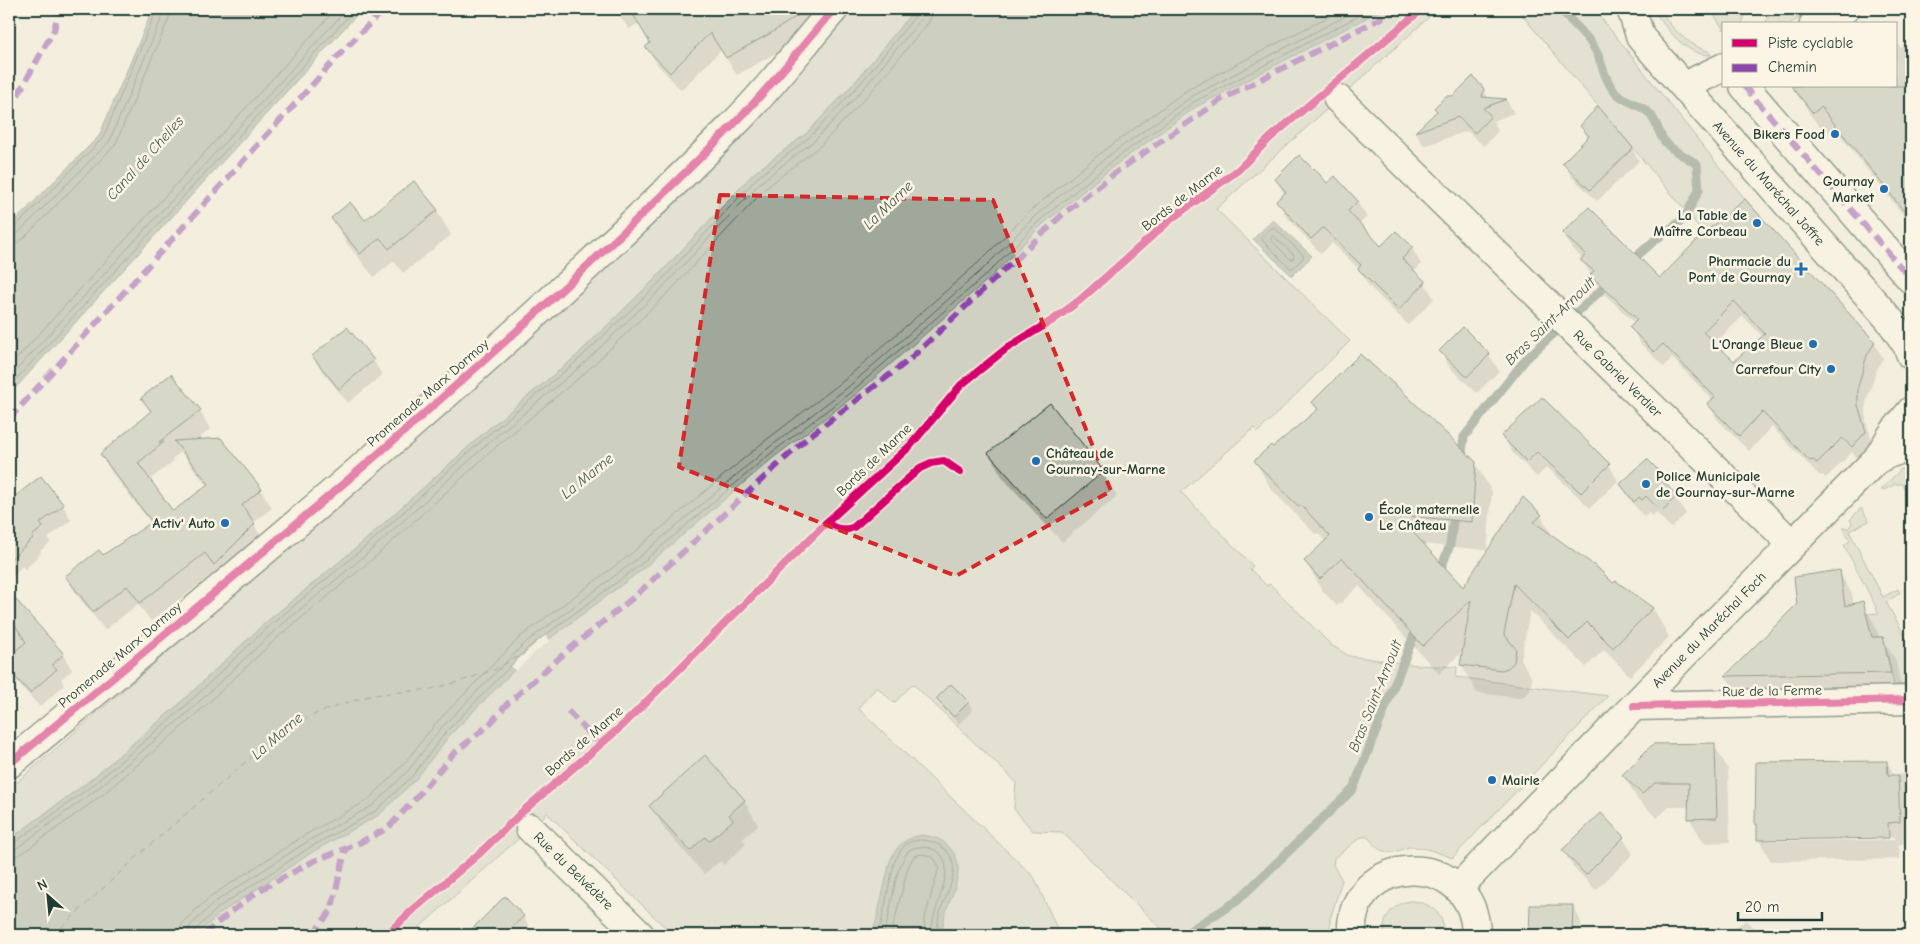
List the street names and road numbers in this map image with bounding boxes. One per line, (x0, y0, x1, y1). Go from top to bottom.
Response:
street label: Avenue du Maréchal Joffre (1709, 117, 1829, 249)
street label: Bords de Marne (1138, 161, 1226, 235)
street label: Rue Gabriel Verdier (1570, 326, 1666, 421)
street label: Promenade Marx Dormoy (364, 335, 493, 451)
street label: Bords de Marne (833, 420, 915, 500)
street label: Avenue du Maréchal Foch (1648, 568, 1769, 691)
street label: Promenade Marx Dormoy (55, 598, 186, 712)
street label: Rue de la Ferme (1722, 682, 1822, 700)
street label: Bords de Marne (542, 703, 626, 779)
street label: Rue du Belvédère (530, 828, 617, 913)

